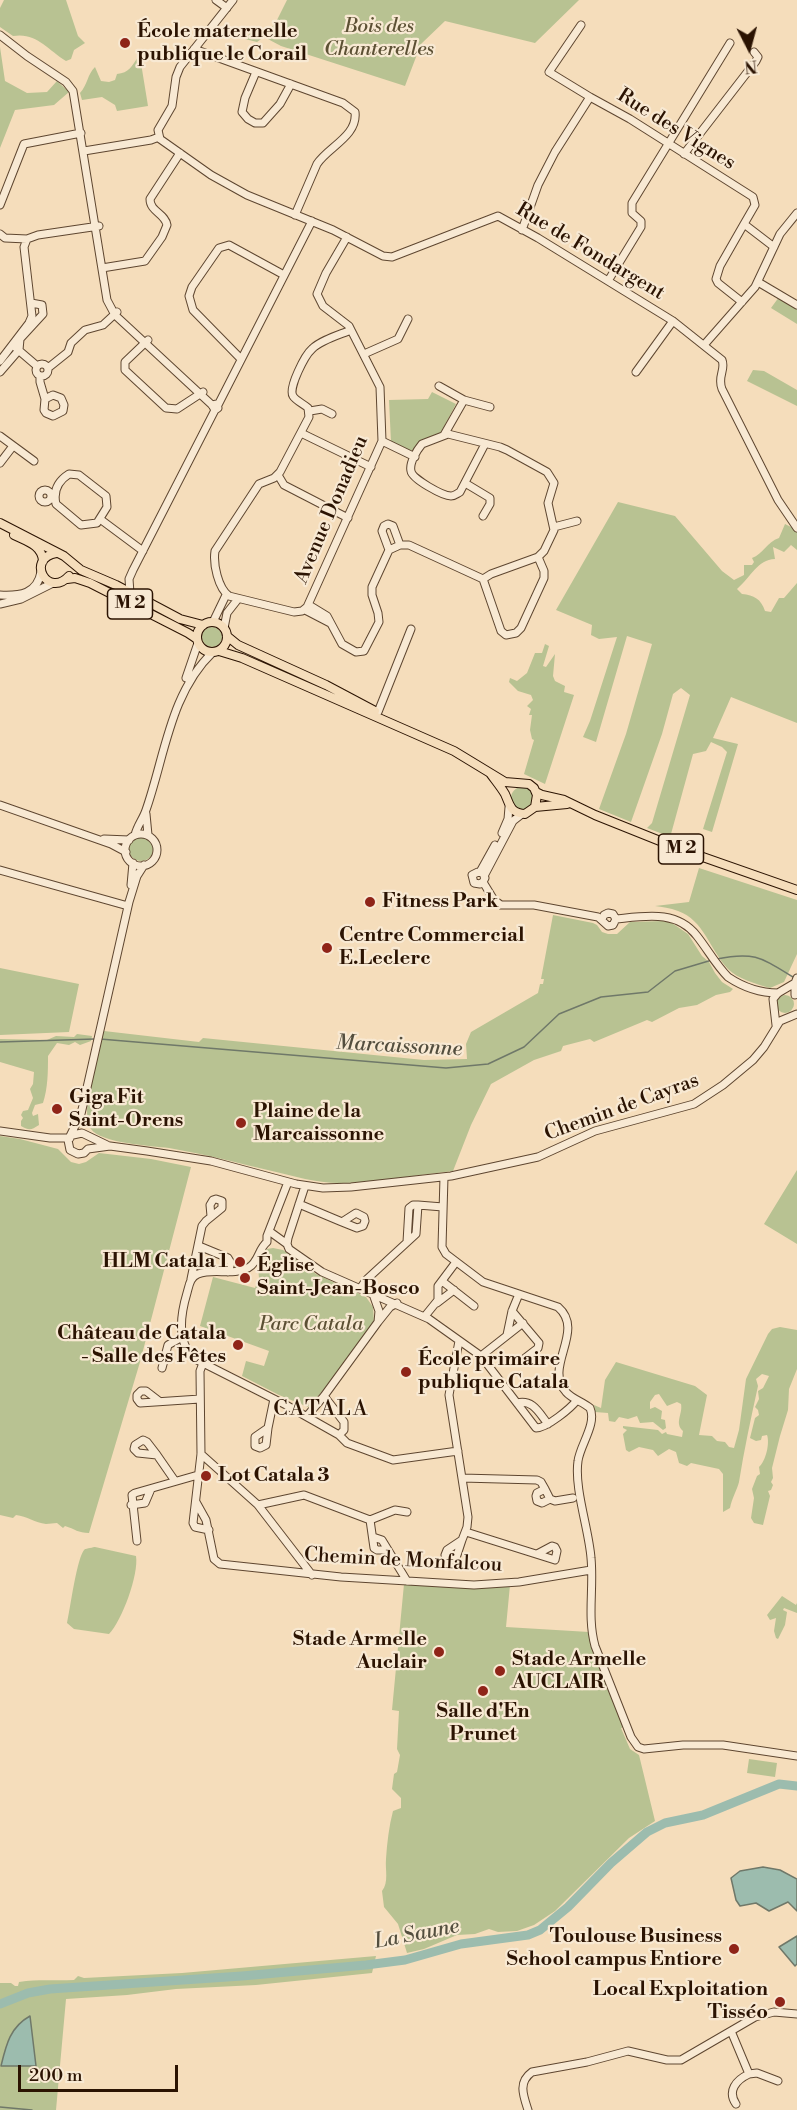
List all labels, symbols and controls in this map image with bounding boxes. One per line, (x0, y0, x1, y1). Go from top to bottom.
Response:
park label: Bois des Chanterelles (324, 15, 434, 62)
north arrow (719, 18, 779, 78)
place label: École maternelle publique le Corail (137, 20, 307, 67)
marker: École maternelle publique le Corail (118, 36, 132, 50)
text: N (744, 55, 758, 77)
street label: Rue des Vignes (613, 84, 739, 176)
street label: Rue de Fondargent (511, 198, 669, 306)
street label: Avenue Donadieu (290, 432, 374, 588)
road number: M 2 (108, 589, 152, 619)
road number: M 2 (658, 834, 704, 864)
place label: Fitness Park (382, 890, 498, 914)
marker: Fitness Park (363, 895, 377, 909)
place label: Centre Commercial E.Leclerc (339, 924, 524, 971)
marker: Centre Commercial E.Leclerc (320, 941, 334, 955)
water label: Marcaissonne (335, 1031, 463, 1063)
street label: Chemin de Cayras (542, 1069, 702, 1147)
place label: Giga Fit Saint-Orens (69, 1086, 183, 1133)
place label: Plaine de la Marcaissonne (253, 1100, 384, 1147)
marker: Giga Fit Saint-Orens (50, 1102, 64, 1116)
marker: Plaine de la Marcaissonne (234, 1116, 248, 1130)
place label: HLM Catala 1 (102, 1250, 228, 1274)
place label: Église Saint-Jean-Bosco (257, 1254, 420, 1301)
marker: HLM Catala 1 (233, 1255, 247, 1269)
marker: Église Saint-Jean-Bosco (238, 1271, 252, 1285)
park label: Parc Catala (259, 1313, 363, 1337)
place label: Château de Catala - Salle des Fêtes (57, 1322, 226, 1369)
marker: Château de Catala - Salle des Fêtes (231, 1338, 245, 1352)
place label: École primaire publique Catala (418, 1348, 569, 1395)
marker: École primaire publique Catala (399, 1365, 413, 1379)
district label: CATALA (273, 1397, 369, 1423)
place label: Lot Catala 3 (218, 1464, 330, 1488)
marker: Lot Catala 3 (199, 1469, 213, 1483)
street label: Chemin de Monfalcou (303, 1544, 503, 1578)
place label: Stade Armelle Auclair (293, 1628, 427, 1675)
marker: Stade Armelle Auclair (432, 1645, 446, 1659)
place label: Stade Armelle AUCLAIR (512, 1648, 646, 1695)
marker: Stade Armelle AUCLAIR (493, 1664, 507, 1678)
marker: Salle d'En Prunet (476, 1684, 490, 1698)
place label: Salle d'En Prunet (437, 1700, 529, 1747)
water label: La Saune (372, 1914, 462, 1956)
place label: Toulouse Business School campus Entiore (507, 1925, 722, 1972)
marker: Toulouse Business School campus Entiore (727, 1942, 741, 1956)
place label: Local Exploitation Tisséo (593, 1978, 768, 2025)
marker: Local Exploitation Tisséo (773, 1995, 787, 2009)
scale bar (21, 2053, 182, 2091)
text: 200 m (29, 2064, 83, 2087)

